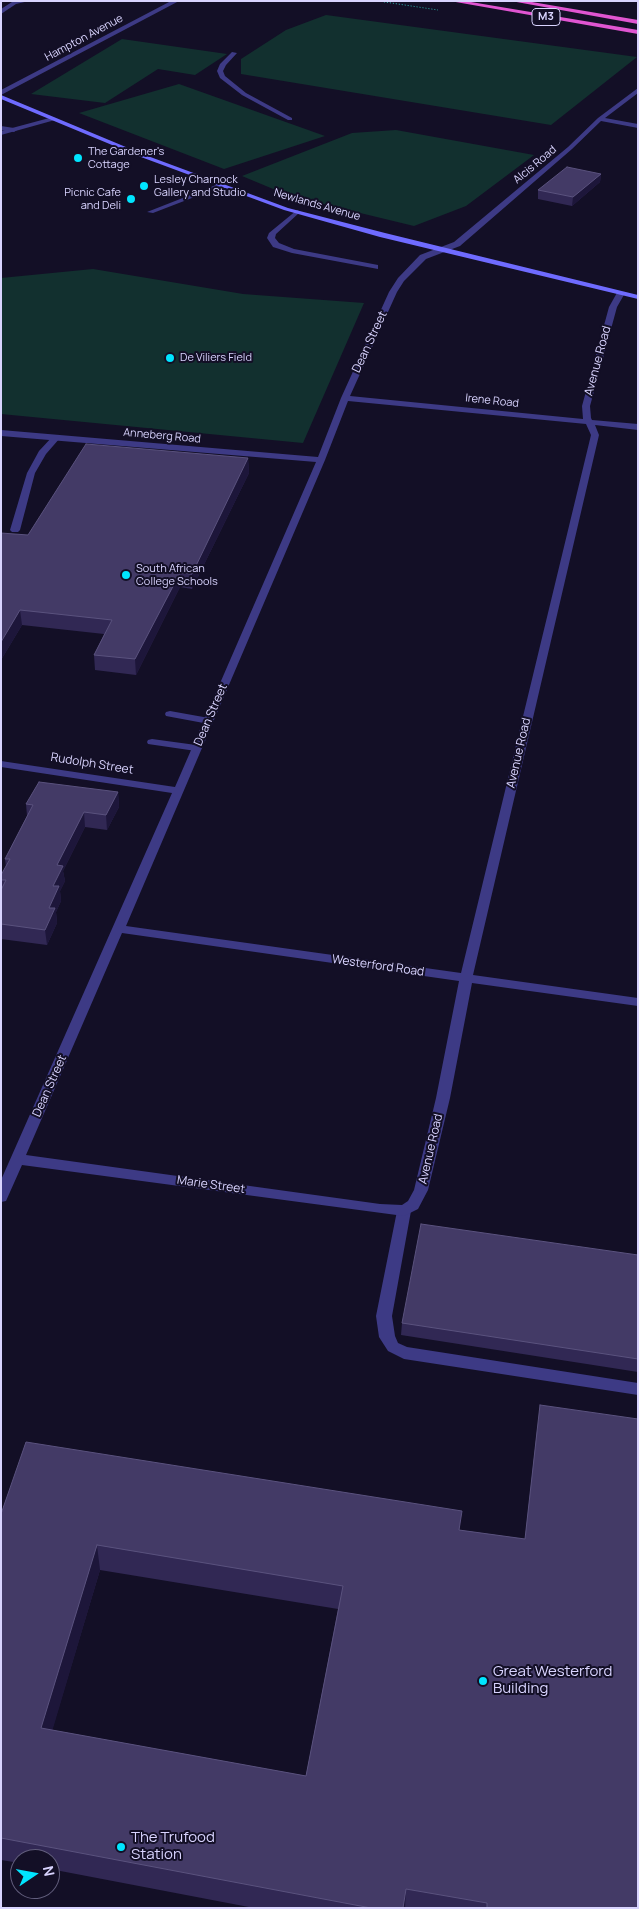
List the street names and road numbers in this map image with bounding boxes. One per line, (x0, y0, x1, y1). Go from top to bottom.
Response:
road number: M3 (532, 8, 560, 26)
street label: Hampton Avenue (43, 12, 125, 64)
street label: Alcis Road (511, 143, 559, 187)
street label: Newlands Avenue (272, 186, 362, 224)
street label: Dean Street (349, 309, 391, 375)
street label: Avenue Road (582, 324, 614, 398)
street label: Irene Road (465, 392, 519, 410)
street label: Anneberg Road (123, 426, 201, 446)
street label: Dean Street (191, 682, 231, 748)
street label: Avenue Road (504, 716, 534, 790)
street label: Rudolph Street (50, 750, 134, 778)
street label: Westerford Road (331, 952, 425, 980)
street label: Dean Street (30, 1053, 70, 1119)
street label: Avenue Road (416, 1112, 446, 1186)
street label: Marie Street (176, 1173, 246, 1197)

